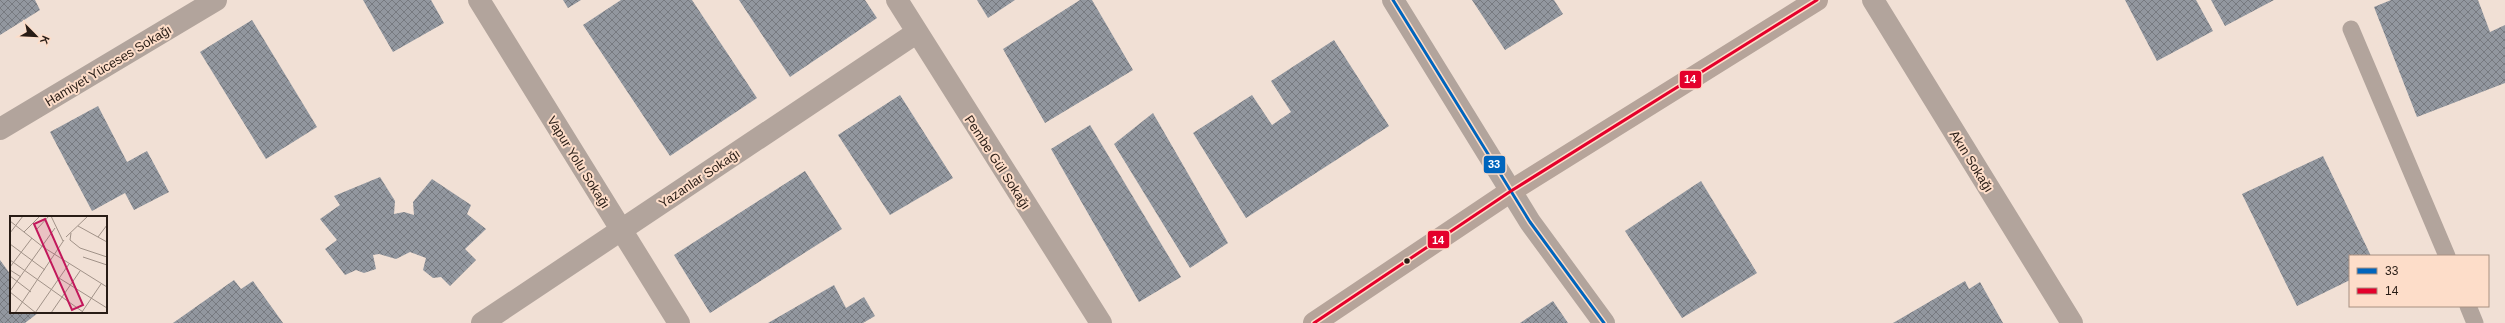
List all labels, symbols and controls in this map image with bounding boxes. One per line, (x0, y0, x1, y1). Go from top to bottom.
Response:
north arrow (16, 16, 56, 56)
street label: Hamiyet Yüceses Sokağı (42, 22, 174, 109)
text: K (38, 34, 52, 46)
line badge: 14 (1679, 70, 1702, 89)
text: 14 (1684, 73, 1697, 85)
street label: Pembe Gül Sokağı (962, 112, 1034, 212)
street label: Vapur Yolu Sokağı (544, 113, 613, 211)
street label: Akın Sokağı (1947, 128, 1997, 195)
street label: Yazanlar Sokağı (656, 146, 743, 211)
line badge: 33 (1483, 155, 1506, 174)
text: 33 (1488, 158, 1500, 170)
inset map (10, 216, 107, 313)
line badge: 14 (1427, 230, 1450, 249)
text: 14 (1432, 234, 1445, 246)
legend (2349, 255, 2489, 307)
unlabelled marker (1402, 256, 1412, 266)
text: 33 (2385, 264, 2399, 278)
text: 14 (2385, 284, 2399, 298)

